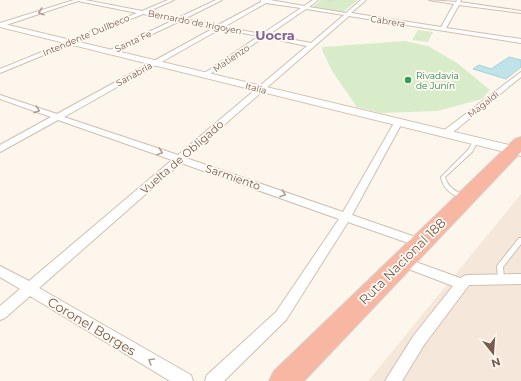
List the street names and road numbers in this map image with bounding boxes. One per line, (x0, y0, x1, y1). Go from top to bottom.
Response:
street label: Bernardo de Irigoyen (147, 8, 243, 36)
street label: Intendente Dullbeco (41, 12, 131, 58)
street label: Cabrera (370, 13, 406, 29)
street label: Santa Fe (113, 28, 154, 54)
street label: Matienzo (211, 42, 252, 74)
street label: Sanabria (114, 60, 154, 88)
street label: Italia (244, 80, 268, 96)
street label: Magaldi (465, 88, 501, 120)
street label: Vuelta de Obligado (137, 117, 227, 197)
street label: Sarmiento (204, 161, 263, 193)
street label: Ruta Nacional 188 (355, 214, 449, 308)
street label: Coronel Borges (45, 293, 139, 359)

